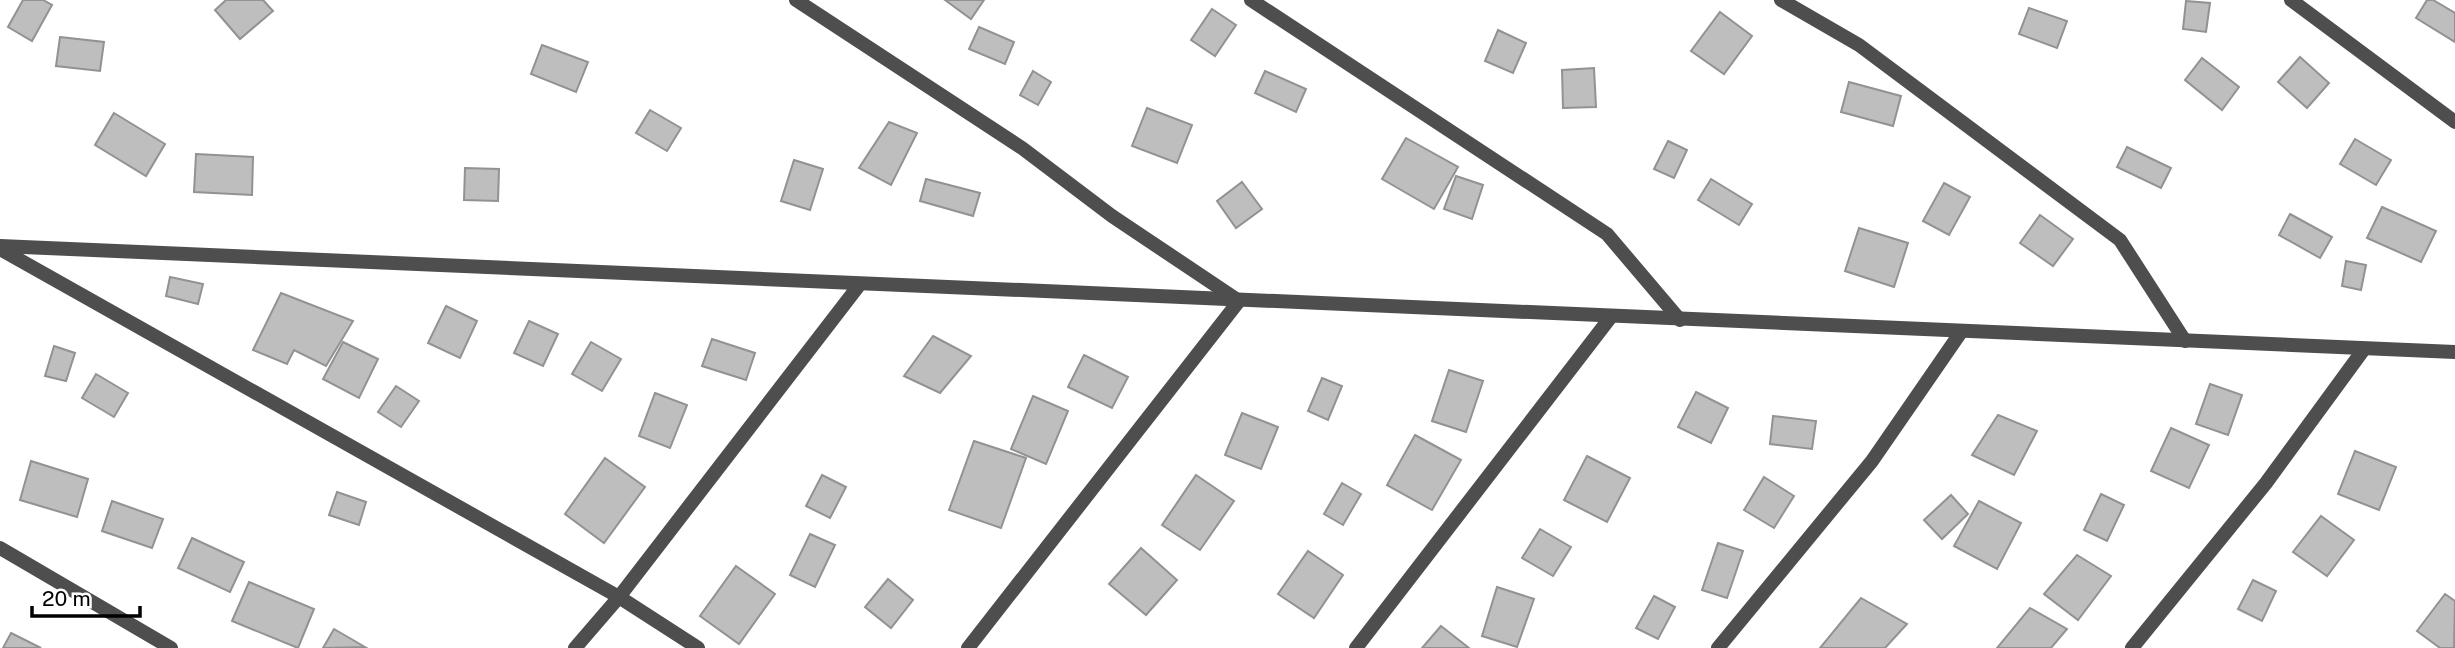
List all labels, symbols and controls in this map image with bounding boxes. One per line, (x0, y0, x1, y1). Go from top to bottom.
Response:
scale bar (32, 574, 140, 618)
text: 20 m (42, 586, 91, 611)

